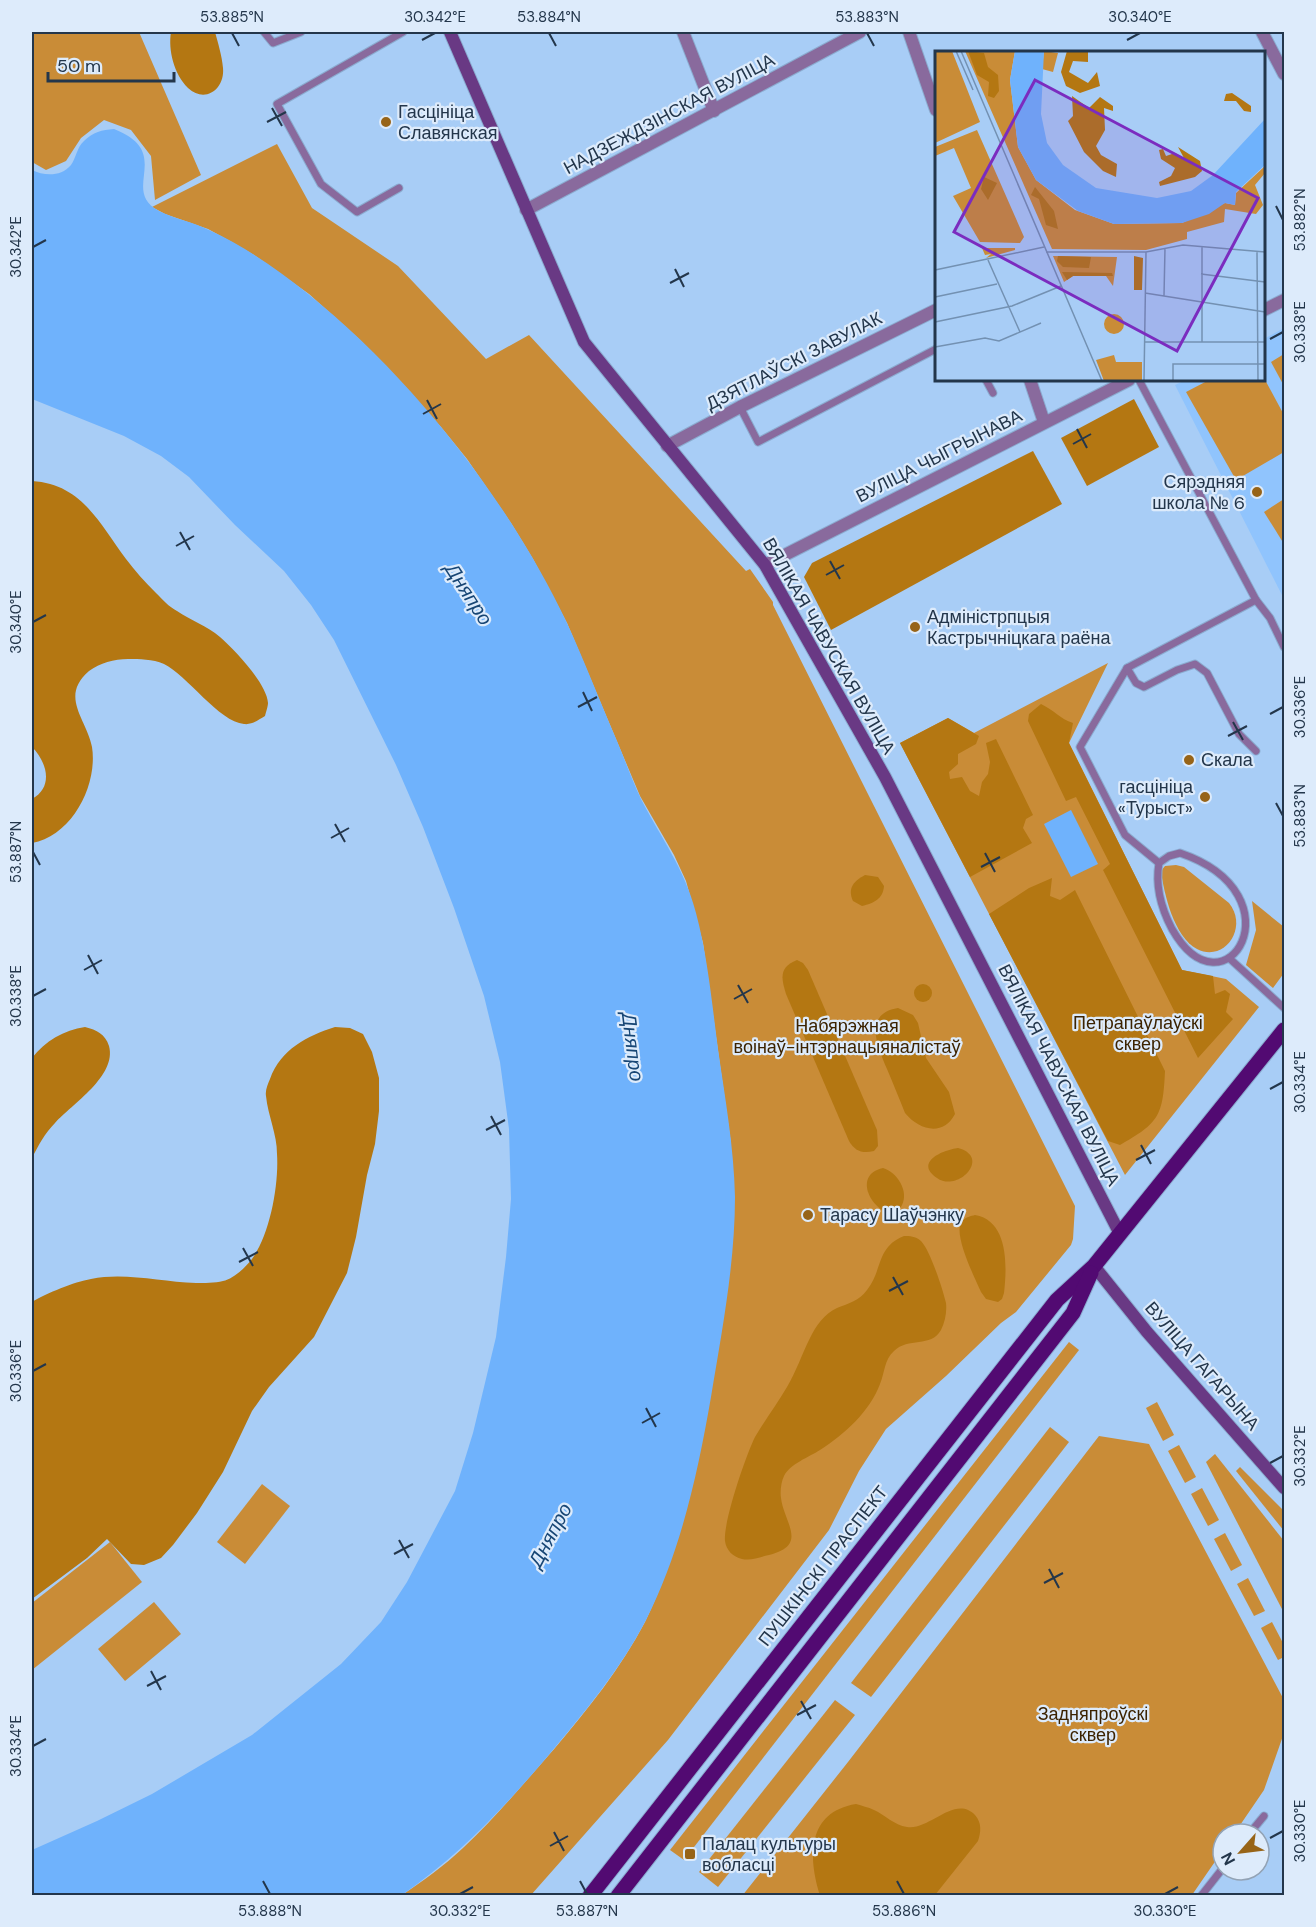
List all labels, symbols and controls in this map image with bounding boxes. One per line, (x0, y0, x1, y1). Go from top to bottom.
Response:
text: 53.885°N (200, 7, 264, 27)
text: 30.342°E (404, 7, 466, 27)
text: 53.884°N (517, 7, 581, 27)
text: 53.883°N (835, 7, 899, 27)
text: 30.340°E (1108, 7, 1172, 27)
scale bar (48, 45, 174, 83)
street label: НАДЗЕЖДЗІНСКАЯ ВУЛІЦА (559, 48, 779, 180)
inset map (935, 51, 1265, 381)
text: 50 m (57, 54, 101, 78)
place label: Гасцініца Славянская (398, 100, 498, 145)
marker: Гасцініца Славянская (379, 115, 393, 129)
text: 53.882°N (1290, 188, 1310, 252)
text: 30.342°E (6, 216, 26, 278)
text: 30.338°E (1290, 301, 1310, 363)
street label: ДЗЯТЛАЎСКІ ЗАВУЛАК (702, 306, 887, 416)
street label: ВУЛІЦА ЧЫГРЫНАВА (852, 404, 1026, 508)
place label: Сярэдняя школа № 6 (1152, 470, 1245, 515)
marker: Сярэдняя школа № 6 (1250, 485, 1264, 499)
street label: ВЯЛІКАЯ ЧАВУСКАЯ ВУЛІЦА (757, 533, 901, 759)
water label: Дняпро (438, 556, 499, 630)
text: 30.340°E (6, 590, 26, 654)
place label: Адміністрпцыя Кастрычніцкага раёна (927, 605, 1112, 650)
marker: Адміністрпцыя Кастрычніцкага раёна (908, 620, 922, 634)
text: 30.336°E (1290, 676, 1310, 738)
place label: Скала (1201, 748, 1254, 772)
marker: Скала (1182, 753, 1196, 767)
place label: гасцініца «Турыст» (1118, 775, 1194, 820)
text: 53.883°N (1290, 784, 1310, 848)
marker: гасцініца «Турыст» (1198, 790, 1212, 804)
text: 53.887°N (6, 821, 26, 883)
street label: ВЯЛІКАЯ ЧАВУСКАЯ ВУЛІЦА (992, 960, 1126, 1190)
text: 30.338°E (6, 965, 26, 1027)
water label: Дняпро (616, 1009, 650, 1083)
park label: Петрапаўлаўскі сквер (1073, 1011, 1203, 1056)
park label: Набярэжная воінаў-інтэрнацыяналістаў (734, 1014, 960, 1059)
text: 30.334°E (1290, 1051, 1310, 1113)
place label: Тарасу Шаўчэнку (820, 1203, 964, 1227)
marker: Тарасу Шаўчэнку (801, 1208, 815, 1222)
street label: ВУЛІЦА ГАГАРЫНА (1139, 1297, 1265, 1435)
text: 30.336°E (6, 1340, 26, 1402)
text: 30.332°E (1290, 1425, 1310, 1487)
street label: ПУШКІНСКІ ПРАСПЕКТ (753, 1481, 893, 1651)
water label: Дняпро (521, 1498, 578, 1573)
park label: Задняпроўскі сквер (1038, 1702, 1148, 1747)
text: 30.334°E (6, 1715, 26, 1777)
text: 30.330°E (1290, 1799, 1310, 1863)
north arrow (1211, 1822, 1271, 1882)
place label: Палац культуры вобласці (702, 1832, 836, 1877)
marker: Палац культуры вобласці (683, 1847, 697, 1861)
text: N (1216, 1849, 1240, 1869)
text: 53.888°N (238, 1901, 302, 1921)
text: 30.332°E (429, 1901, 491, 1921)
text: 53.887°N (556, 1901, 618, 1921)
text: 53.886°N (872, 1901, 936, 1921)
text: 30.330°E (1133, 1901, 1197, 1921)

